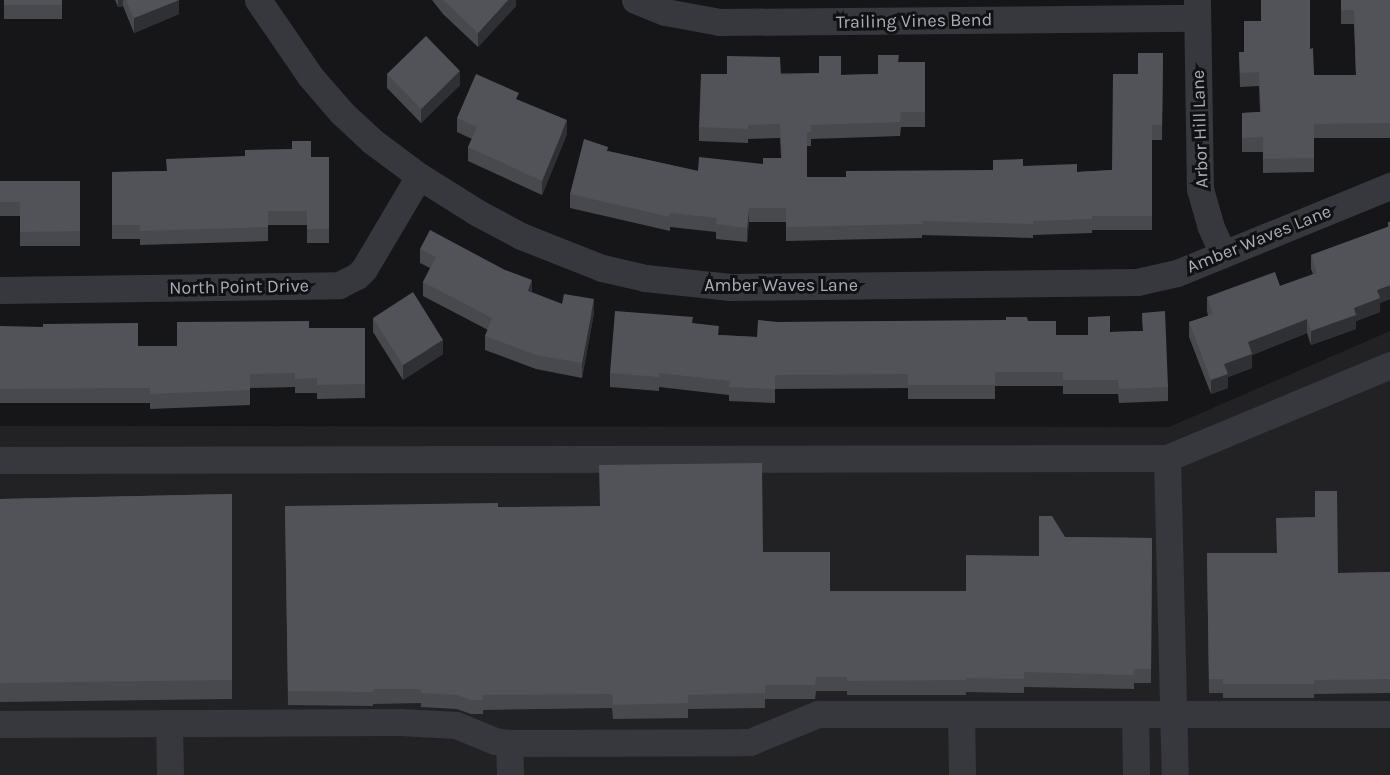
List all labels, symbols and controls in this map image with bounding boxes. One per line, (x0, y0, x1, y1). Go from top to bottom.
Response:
street label: Trailing Vines Bend (836, 9, 992, 33)
street label: Arbor Hill Lane (1187, 70, 1213, 188)
street label: Amber Waves Lane (1184, 200, 1334, 278)
street label: Amber Waves Lane (704, 274, 858, 296)
street label: North Point Drive (169, 275, 309, 299)

